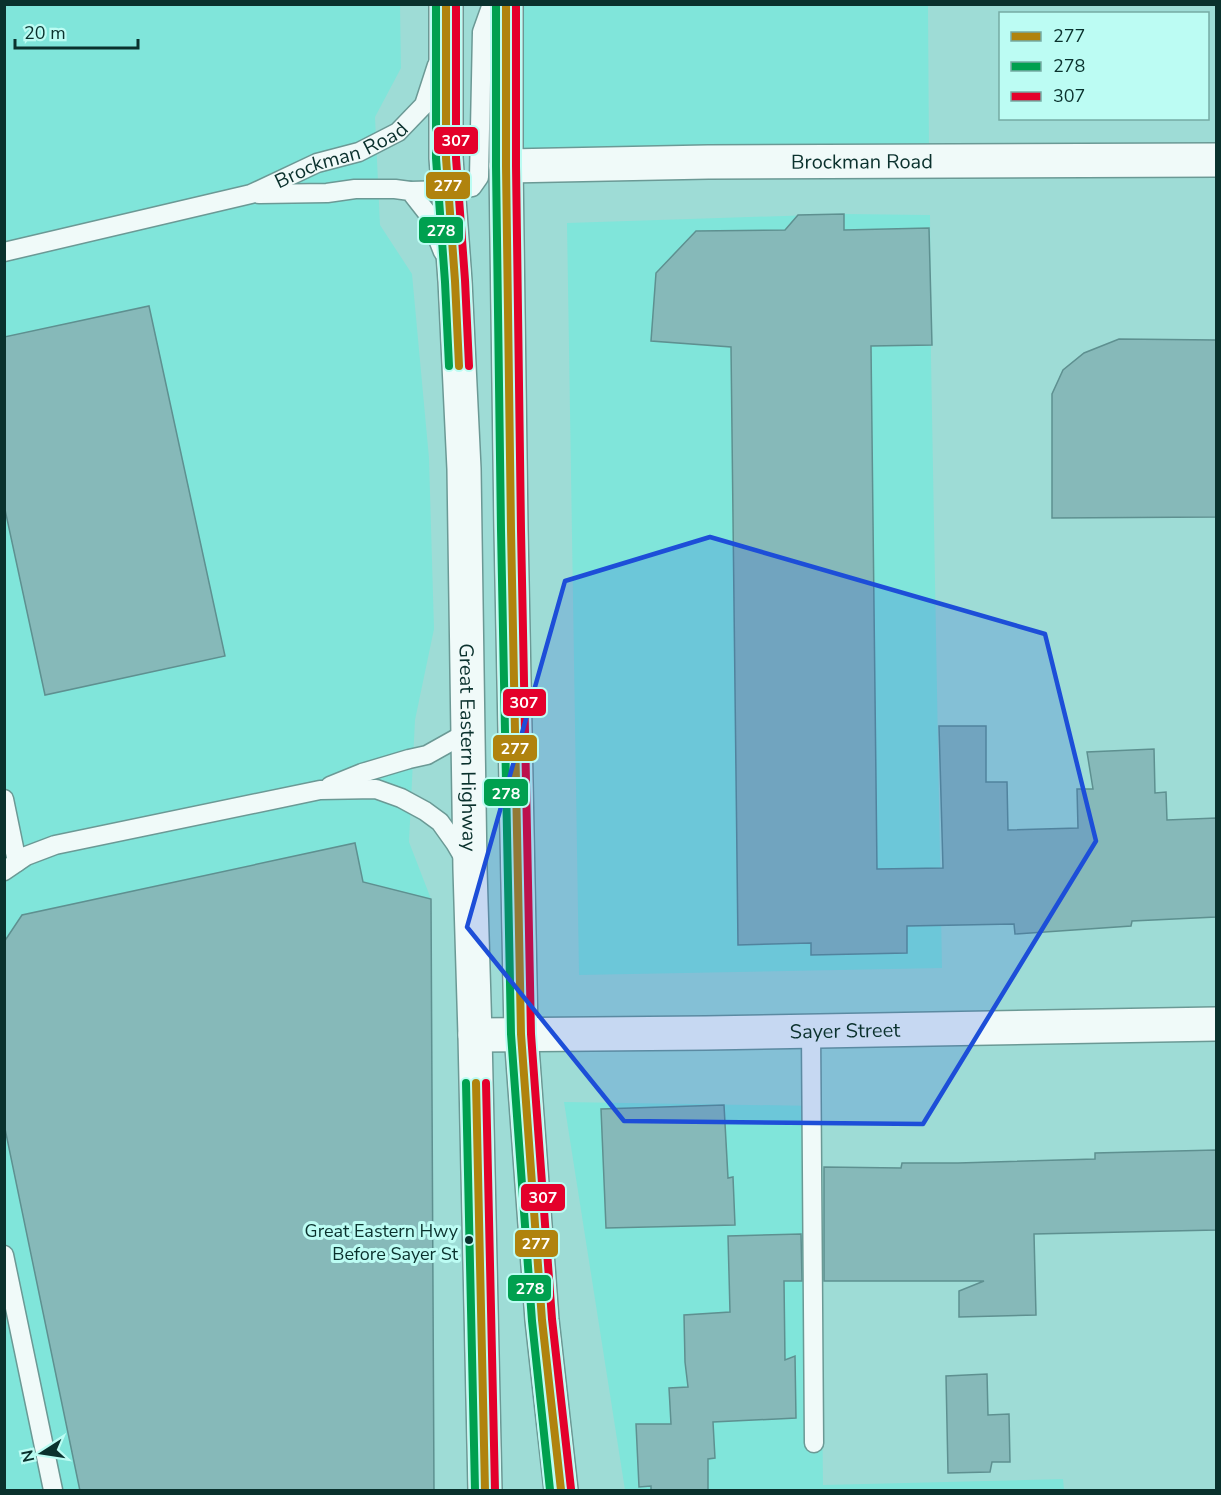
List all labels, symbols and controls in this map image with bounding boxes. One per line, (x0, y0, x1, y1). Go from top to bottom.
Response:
scale bar (15, 12, 138, 50)
legend (999, 12, 1209, 120)
text: 20 m (24, 21, 66, 45)
text: 277 (1053, 24, 1085, 48)
text: 278 (1053, 54, 1085, 78)
text: 307 (1053, 84, 1085, 108)
street label: Brockman Road (270, 116, 414, 195)
line badge: 307 (433, 126, 479, 155)
text: 307 (442, 130, 470, 152)
street label: Brockman Road (791, 148, 933, 176)
line badge: 277 (425, 171, 471, 200)
text: 277 (434, 175, 462, 197)
line badge: 278 (418, 216, 464, 244)
text: 278 (427, 220, 455, 242)
street label: Great Eastern Highway (453, 643, 483, 852)
line badge: 307 (502, 688, 547, 717)
text: 307 (510, 692, 538, 714)
line badge: 277 (492, 734, 538, 762)
text: 277 (501, 738, 529, 760)
line badge: 278 (483, 778, 529, 807)
text: 278 (492, 783, 520, 805)
street label: Sayer Street (789, 1017, 901, 1046)
line badge: 307 (520, 1183, 566, 1212)
text: 307 (529, 1187, 557, 1209)
place label: Great Eastern Hwy Before Sayer St (305, 1219, 459, 1266)
line badge: 277 (514, 1229, 559, 1258)
text: 277 (522, 1233, 550, 1255)
marker: Great Eastern Hwy Before Sayer St (463, 1234, 475, 1246)
line badge: 278 (507, 1274, 552, 1302)
text: 278 (516, 1278, 544, 1300)
north arrow (12, 1423, 72, 1483)
text: N (16, 1448, 40, 1464)

